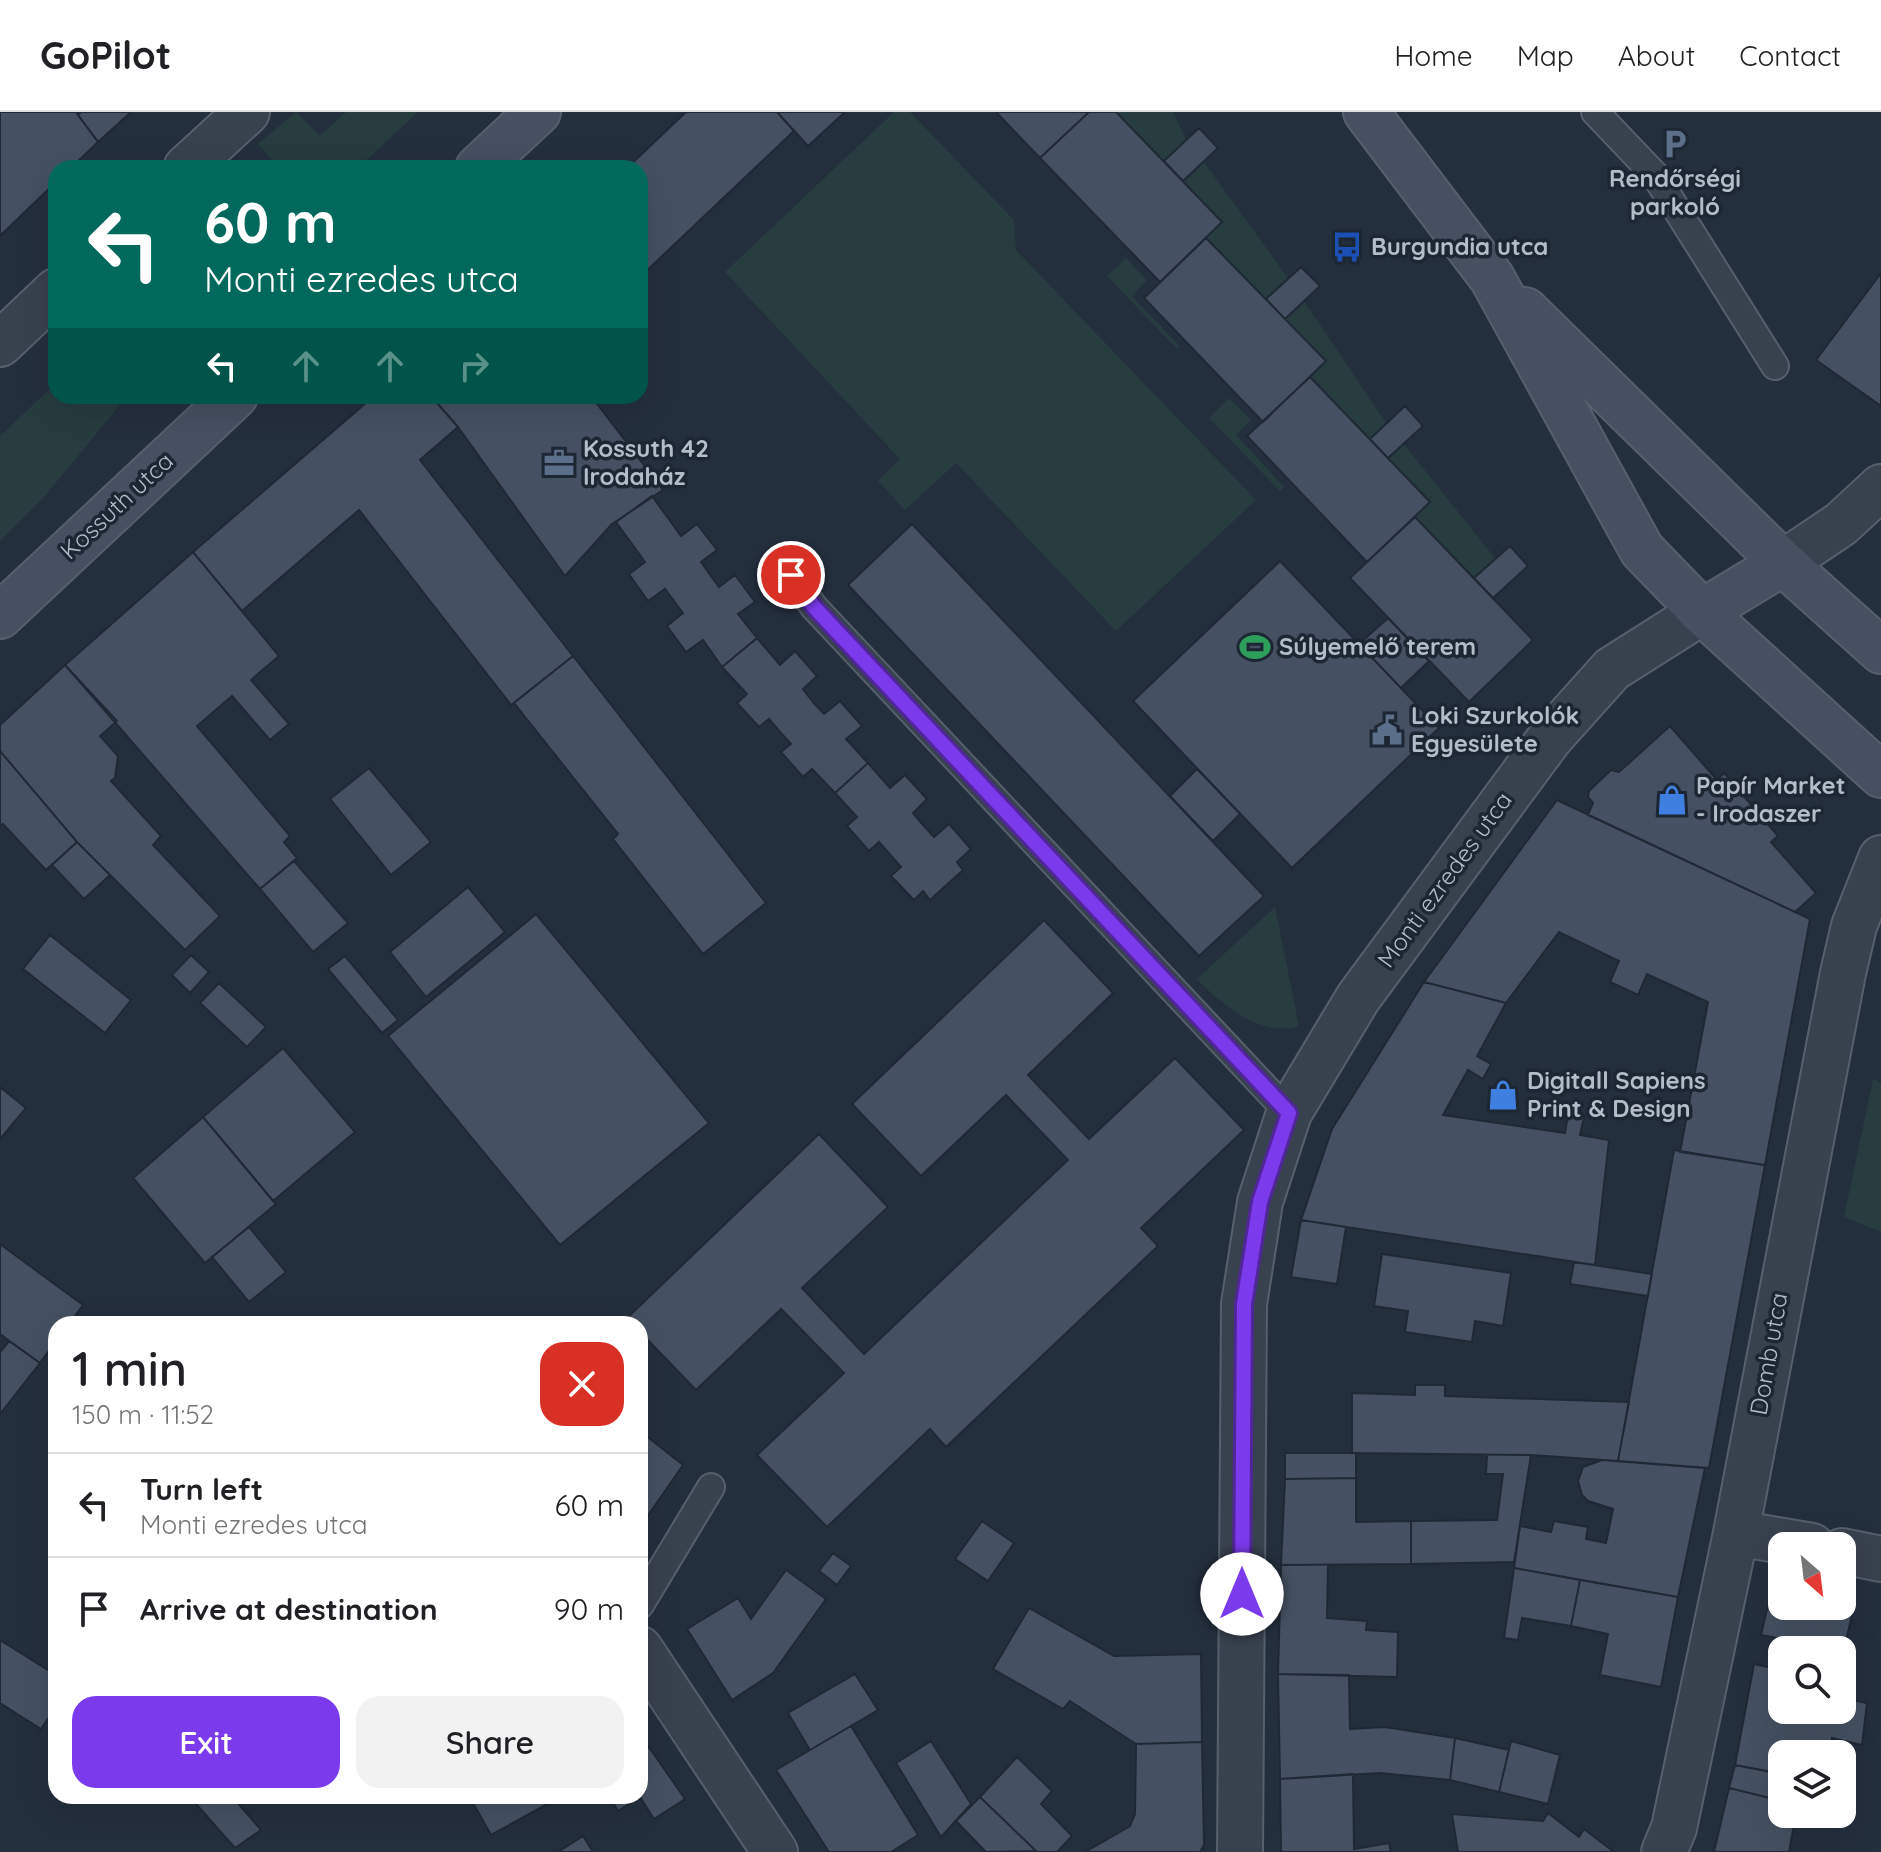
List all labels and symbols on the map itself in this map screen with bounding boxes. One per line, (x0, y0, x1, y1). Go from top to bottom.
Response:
parking icon: Rendőrségi parkoló (1658, 127, 1692, 161)
place label: Rendőrségi parkoló (1609, 163, 1741, 221)
bus stop icon: Burgundia utca (1330, 230, 1364, 264)
place label: Burgundia utca (1371, 231, 1548, 261)
place label: Kossuth 42 Irodaház (583, 433, 709, 491)
street label: Kossuth utca (54, 445, 179, 565)
office icon: Kossuth 42 Irodaház (542, 446, 576, 480)
pin (757, 541, 825, 609)
sports icon: Súlyemelő terem (1238, 630, 1272, 664)
place label: Súlyemelő terem (1279, 631, 1476, 661)
place label: Loki Szurkolók Egyesülete (1411, 700, 1579, 758)
public building icon: Loki Szurkolók Egyesülete (1370, 713, 1404, 747)
place label: Papír Market - Irodaszer (1696, 770, 1846, 828)
shop icon: Papír Market - Irodaszer (1655, 783, 1689, 817)
street label: Monti ezredes utca (1370, 786, 1518, 973)
place label: Digitall Sapiens Print & Design (1527, 1065, 1706, 1123)
shop icon: Digitall Sapiens Print & Design (1486, 1078, 1520, 1112)
street label: Domb utca (1743, 1290, 1794, 1417)
north arrow (1768, 1532, 1856, 1620)
position arrow (1200, 1552, 1284, 1636)

